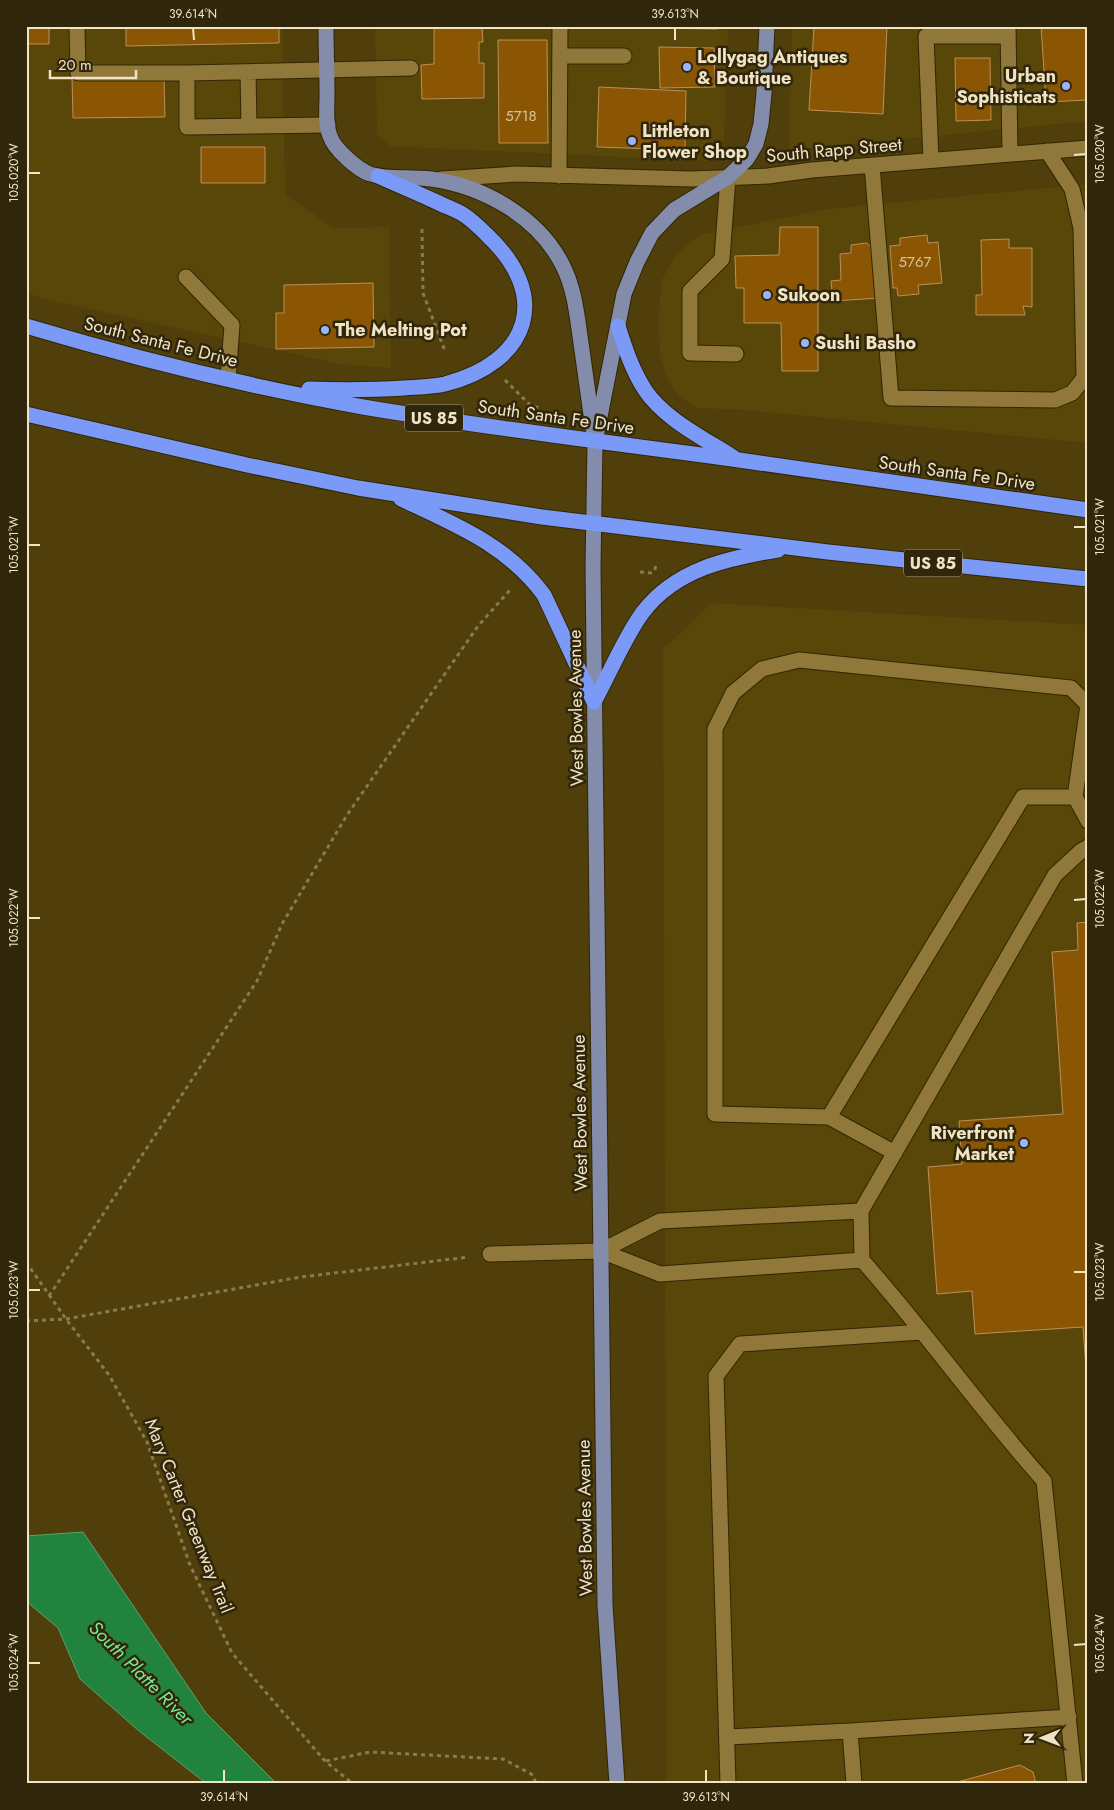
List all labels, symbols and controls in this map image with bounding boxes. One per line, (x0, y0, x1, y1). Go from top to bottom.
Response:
text: 39.614°N (169, 5, 217, 23)
text: 39.613°N (651, 5, 699, 23)
place label: Lollygag Antiques & Boutique (697, 44, 847, 91)
scale bar (50, 48, 136, 80)
text: 20 m (58, 54, 92, 76)
marker: Lollygag Antiques & Boutique (681, 61, 693, 73)
place label: Urban Sophisticats (956, 63, 1056, 110)
marker: Urban Sophisticats (1060, 80, 1072, 92)
house number: 5718 (505, 105, 537, 127)
place label: Littleton Flower Shop (642, 118, 747, 165)
text: 105.020°W (1091, 124, 1109, 184)
street label: South Rapp Street (765, 131, 904, 169)
marker: Littleton Flower Shop (626, 135, 638, 147)
text: 105.020°W (5, 143, 23, 203)
house number: 5767 (899, 251, 932, 273)
place label: Sukoon (777, 282, 840, 308)
marker: Sukoon (761, 289, 773, 301)
street label: South Santa Fe Drive (81, 310, 241, 374)
place label: The Melting Pot (335, 317, 467, 343)
marker: The Melting Pot (319, 324, 331, 336)
place label: Sushi Basho (815, 330, 917, 356)
marker: Sushi Basho (799, 337, 811, 349)
street label: South Santa Fe Drive (476, 393, 636, 441)
road number: US 85 (405, 404, 463, 432)
street label: South Santa Fe Drive (877, 449, 1037, 497)
text: 105.021°W (1091, 498, 1109, 556)
text: 105.021°W (5, 516, 23, 574)
road number: US 85 (904, 550, 962, 576)
street label: West Bowles Avenue (562, 629, 590, 787)
text: 105.022°W (1091, 869, 1109, 929)
text: 105.022°W (5, 888, 23, 948)
street label: West Bowles Avenue (566, 1034, 594, 1192)
place label: Riverfront Market (930, 1120, 1014, 1167)
marker: Riverfront Market (1018, 1137, 1030, 1149)
text: 105.023°W (1091, 1242, 1109, 1301)
text: 105.023°W (5, 1260, 23, 1319)
street label: Mary Carter Greenway Trail (138, 1415, 240, 1617)
street label: West Bowles Avenue (571, 1439, 599, 1597)
text: 105.024°W (1091, 1614, 1109, 1674)
water label: South Platte River (83, 1615, 200, 1732)
text: 105.024°W (5, 1633, 23, 1693)
north arrow (1016, 1712, 1066, 1762)
text: N (1019, 1732, 1039, 1744)
text: 39.614°N (200, 1788, 248, 1806)
text: 39.613°N (682, 1788, 730, 1806)

